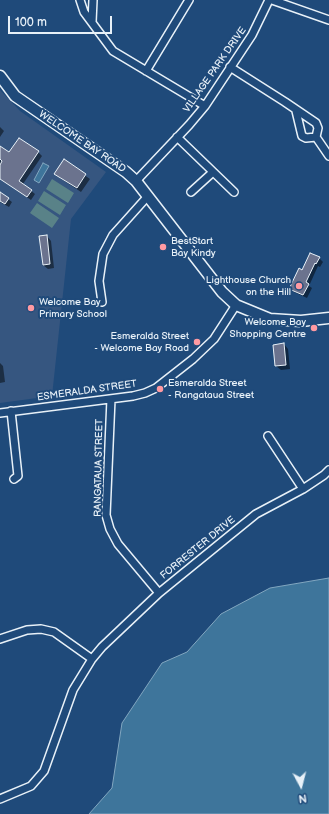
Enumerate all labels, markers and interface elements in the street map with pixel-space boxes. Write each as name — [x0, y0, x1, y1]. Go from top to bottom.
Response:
scale bar — [10, 8, 114, 34]
text: 100 m — [15, 15, 47, 30]
street label: VILLAGE PARK DRIVE — [181, 25, 249, 115]
street label: WELCOME BAY ROAD — [36, 108, 128, 176]
place label: BestStart Bay Kindy — [171, 235, 215, 258]
marker: BestStart Bay Kindy — [158, 242, 168, 252]
place label: Lighthouse Church on the Hill — [206, 274, 291, 298]
marker: Lighthouse Church on the Hill — [294, 281, 304, 291]
place label: Welcome Bay Primary School — [39, 296, 107, 320]
marker: Welcome Bay Primary School — [26, 303, 36, 313]
place label: Welcome Bay Shopping Centre — [230, 316, 306, 340]
marker: Welcome Bay Shopping Centre — [309, 323, 319, 333]
place label: Esmeralda Street - Welcome Bay Road — [94, 330, 189, 354]
marker: Esmeralda Street - Welcome Bay Road — [192, 337, 202, 347]
place label: Esmeralda Street - Rangataua Street — [168, 377, 254, 400]
street label: ESMERALDA STREET — [36, 378, 138, 404]
marker: Esmeralda Street - Rangataua Street — [155, 384, 165, 394]
street label: RANGATAUA STREET — [92, 419, 106, 517]
street label: FORRESTER DRIVE — [158, 514, 238, 582]
north arrow — [281, 766, 321, 806]
text: N — [298, 791, 307, 805]

